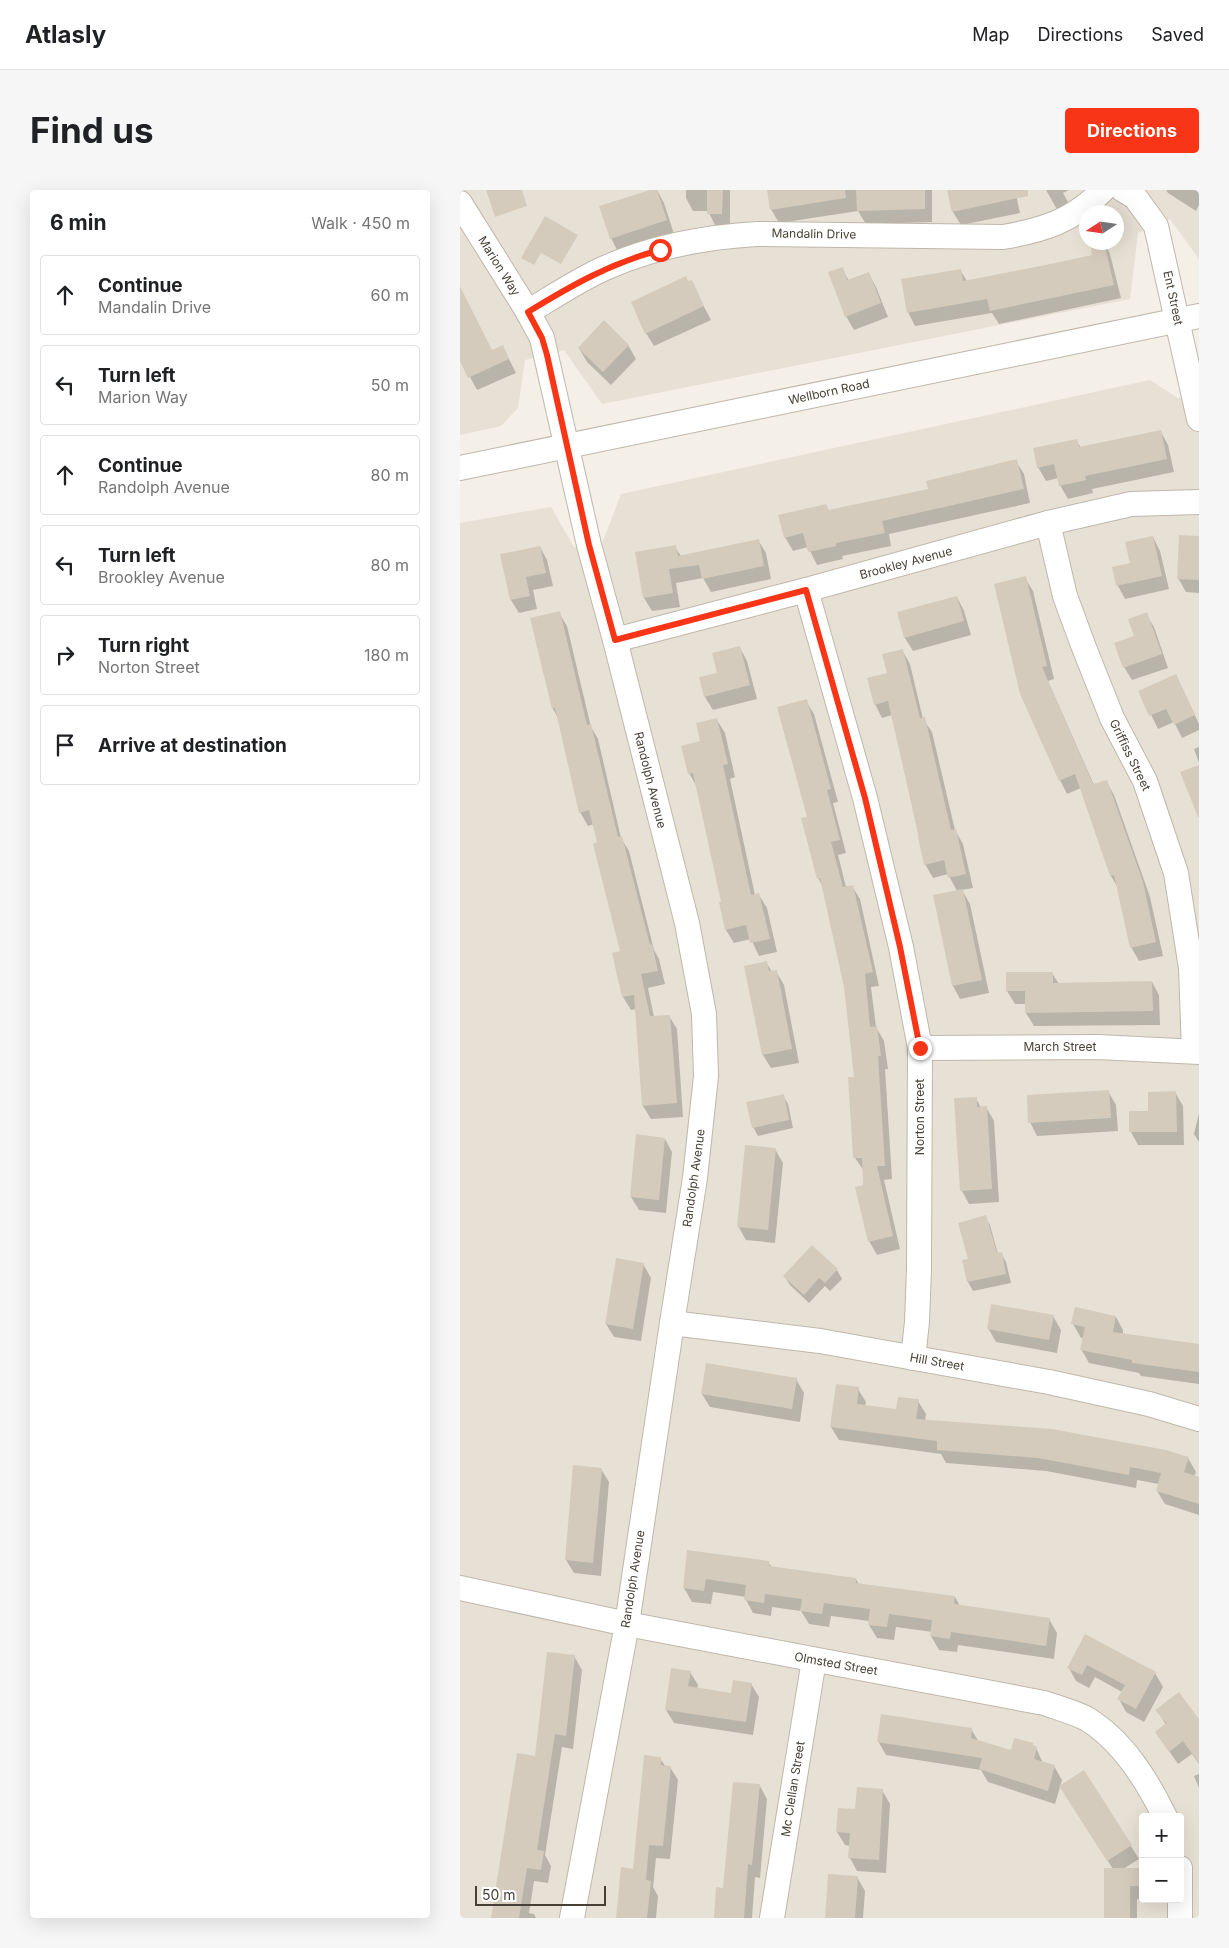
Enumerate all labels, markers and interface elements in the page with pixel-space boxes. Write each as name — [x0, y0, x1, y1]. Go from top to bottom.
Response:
text: Atlasly — [25, 20, 106, 49]
text: Map — [972, 24, 1010, 45]
text: Directions — [1038, 24, 1123, 45]
text: Saved — [1151, 24, 1204, 45]
button: Directions — [1065, 108, 1199, 153]
text: Find us — [30, 109, 154, 151]
north arrow — [1079, 205, 1124, 250]
text: 6 min — [50, 210, 107, 235]
text: Walk · 450 m — [311, 213, 410, 233]
street label: Mandalin Drive — [771, 225, 857, 242]
street label: Marion Way — [475, 233, 524, 298]
route start — [649, 239, 672, 262]
street label: Ent Street — [1160, 269, 1187, 327]
text: Continue — [98, 274, 183, 297]
icon: ahead — [51, 281, 79, 309]
text: 60 m — [370, 285, 409, 305]
text: Mandalin Drive — [98, 297, 211, 317]
text: Turn left — [98, 364, 176, 387]
icon: left — [51, 371, 79, 399]
text: 50 m — [371, 375, 409, 395]
street label: Wellborn Road — [787, 376, 871, 407]
text: Marion Way — [98, 387, 188, 407]
text: Continue — [98, 454, 183, 477]
icon: ahead — [51, 461, 79, 489]
text: 80 m — [370, 465, 409, 485]
text: Randolph Avenue — [98, 477, 230, 497]
street label: Brookley Avenue — [858, 543, 954, 582]
text: Turn left — [98, 544, 176, 567]
icon: left — [51, 551, 79, 579]
text: 80 m — [370, 555, 409, 575]
text: Brookley Avenue — [98, 567, 225, 587]
text: Turn right — [98, 634, 189, 657]
icon: right — [51, 641, 79, 669]
text: 180 m — [364, 645, 409, 665]
text: Norton Street — [98, 657, 200, 677]
street label: Griffiss Street — [1107, 717, 1154, 793]
street label: Randolph Avenue — [631, 730, 670, 830]
icon: arrive — [51, 731, 79, 759]
text: Arrive at destination — [98, 734, 287, 757]
route end — [909, 1037, 932, 1060]
street label: March Street — [1023, 1039, 1097, 1054]
street label: Norton Street — [912, 1079, 927, 1155]
street label: Randolph Avenue — [679, 1128, 708, 1228]
street label: Hill Street — [909, 1349, 965, 1374]
street label: Randolph Avenue — [617, 1529, 648, 1629]
street label: Olmsted Street — [793, 1649, 879, 1678]
street label: Mc Clellan Street — [778, 1740, 807, 1838]
map controls — [1139, 1813, 1184, 1903]
button: + — [1139, 1813, 1184, 1858]
button: − — [1139, 1858, 1184, 1903]
scale bar — [475, 1883, 606, 1906]
text: 50 m — [482, 1886, 516, 1903]

